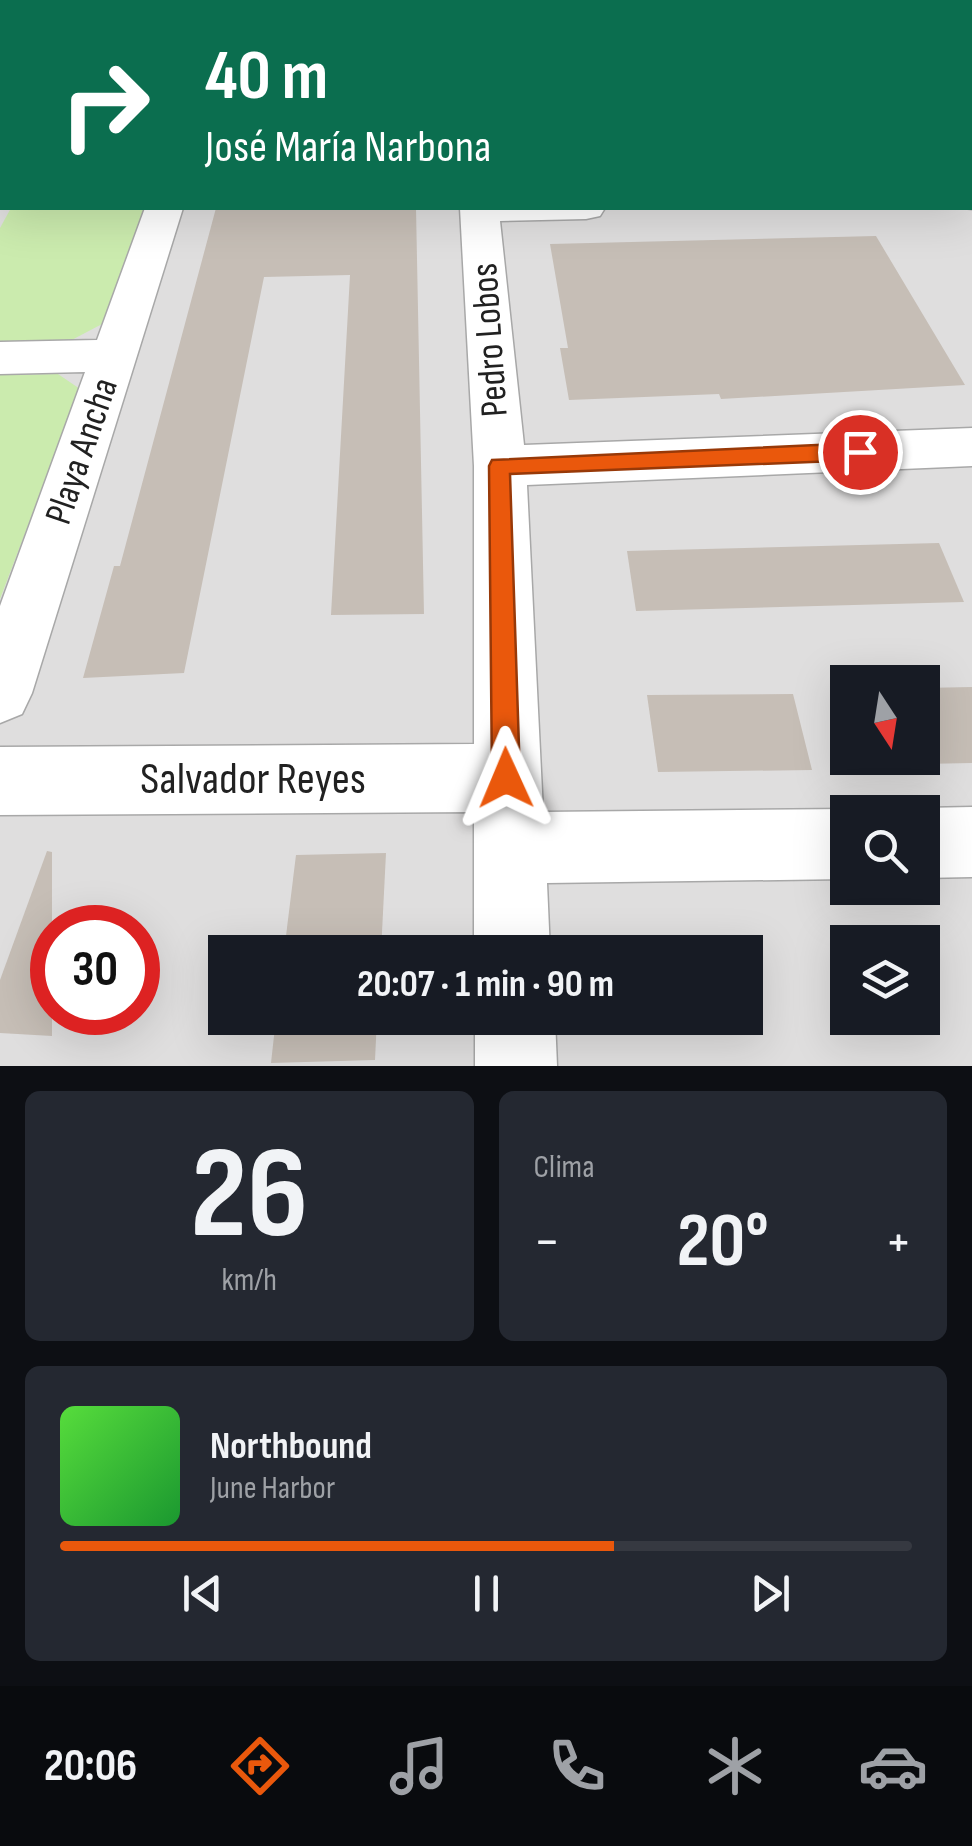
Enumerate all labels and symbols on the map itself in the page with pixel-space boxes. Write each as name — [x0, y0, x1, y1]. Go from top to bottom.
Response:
street label: Pedro Lobos — [462, 262, 518, 418]
street label: Playa Ancha — [36, 372, 128, 530]
pin — [818, 410, 903, 495]
north arrow — [830, 665, 940, 775]
position arrow — [454, 726, 558, 830]
street label: Salvador Reyes — [140, 752, 366, 807]
speed limit sign: 30 — [30, 905, 160, 1035]

